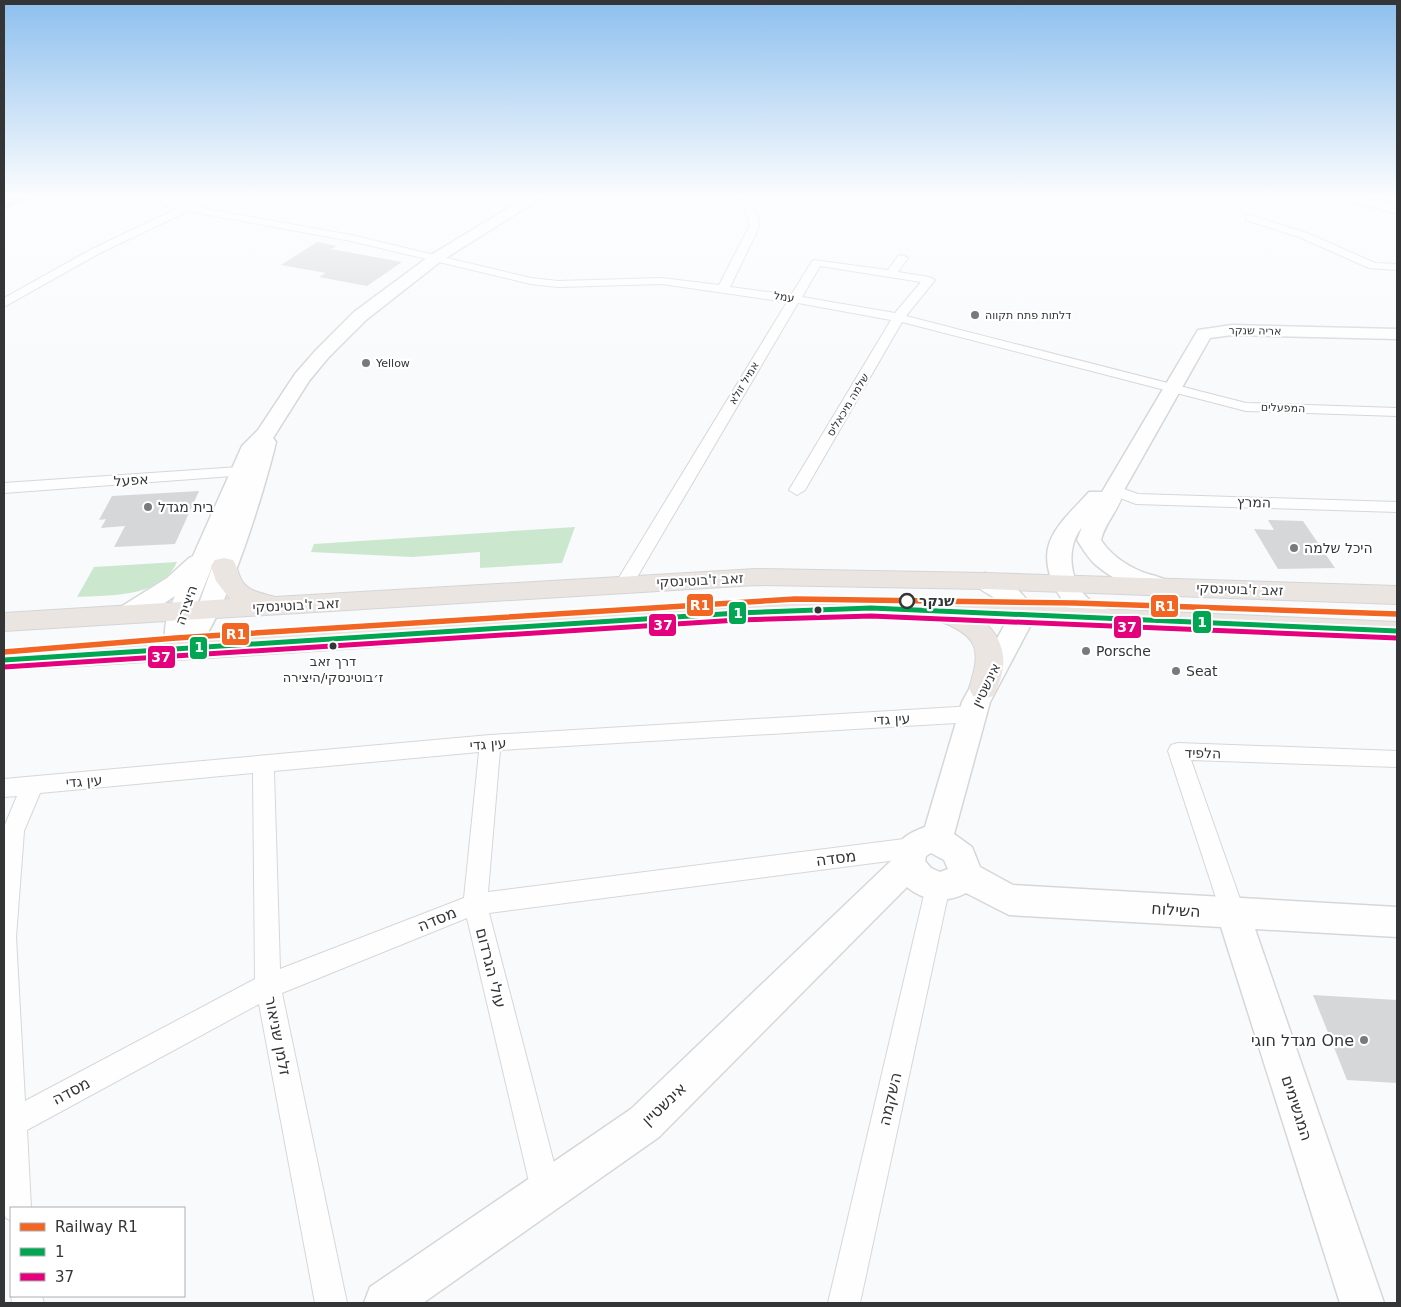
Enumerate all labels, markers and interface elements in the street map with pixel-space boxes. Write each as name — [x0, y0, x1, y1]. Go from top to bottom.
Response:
street label: עמל — [773, 289, 795, 305]
marker: דלתות פתח תקווה — [969, 309, 981, 321]
place label: דלתות פתח תקווה — [985, 309, 1071, 322]
street label: אריה שנקר — [1228, 324, 1282, 338]
marker: Yellow — [360, 357, 372, 369]
place label: Yellow — [375, 357, 410, 370]
street label: אמיל זולא — [726, 359, 762, 407]
street label: שלמה מיכאליס — [824, 371, 872, 439]
street label: המפעלים — [1261, 401, 1305, 415]
street label: אפעל — [113, 471, 149, 489]
street label: המרץ — [1237, 493, 1271, 511]
place label: בית מגדל — [158, 499, 214, 515]
marker: בית מגדל — [142, 501, 154, 513]
place label: היכל שלמה — [1304, 540, 1373, 556]
marker: היכל שלמה — [1288, 542, 1300, 554]
street label: זאב ז'בוטינסקי — [656, 570, 744, 590]
street label: זאב ז'בוטינסקי — [1196, 579, 1284, 599]
street label: היצירה — [172, 583, 200, 627]
line badge: R1 — [686, 593, 714, 617]
marker: שנקר — [899, 593, 915, 609]
place label: שנקר — [919, 593, 955, 609]
line badge: R1 — [1150, 594, 1179, 618]
street label: זאב ז'בוטינסקי — [252, 595, 340, 615]
text: R1 — [690, 597, 710, 613]
text: R1 — [1155, 598, 1175, 614]
line badge: 1 — [728, 601, 747, 625]
text: 1 — [733, 605, 743, 621]
unlabelled marker — [813, 605, 823, 615]
line badge: 1 — [1192, 610, 1212, 634]
line badge: 37 — [648, 613, 677, 637]
text: 1 — [1197, 614, 1207, 630]
line badge: 37 — [1113, 615, 1142, 639]
text: 37 — [653, 617, 673, 633]
text: 37 — [1117, 619, 1137, 635]
line badge: R1 — [221, 622, 250, 646]
text: R1 — [226, 626, 246, 642]
line badge: 1 — [189, 636, 208, 660]
text: 1 — [194, 639, 204, 655]
marker: דרך זאב ז׳בוטינסקי/היצירה — [328, 641, 338, 651]
place label: Porsche — [1096, 643, 1151, 659]
line badge: 37 — [147, 645, 176, 669]
marker: Porsche — [1080, 645, 1092, 657]
text: 37 — [151, 649, 171, 665]
place label: דרך זאב ז׳בוטינסקי/היצירה — [283, 654, 383, 685]
street label: אינשטיין — [968, 660, 1004, 710]
place label: Seat — [1186, 663, 1218, 679]
marker: Seat — [1170, 665, 1182, 677]
street label: עין גדי — [873, 710, 911, 728]
street label: עין גדי — [469, 735, 507, 753]
street label: הלפיד — [1185, 745, 1221, 761]
street label: עין גדי — [65, 771, 103, 791]
street label: מסדה — [815, 846, 857, 870]
street label: השילוח — [1151, 899, 1201, 921]
street label: מסדה — [415, 903, 459, 935]
street label: עולי הגרדום — [472, 926, 510, 1010]
street label: זלמן שניאור — [261, 995, 295, 1077]
place label: מגדל חוגי One — [1251, 1031, 1354, 1050]
marker: מגדל חוגי One — [1358, 1034, 1370, 1046]
street label: השקמה — [875, 1070, 905, 1128]
street label: מסדה — [49, 1073, 93, 1109]
street label: המגשימים — [1277, 1073, 1317, 1143]
street label: אינשטיין — [638, 1079, 690, 1129]
legend — [10, 1207, 185, 1297]
text: Railway R1 — [55, 1218, 138, 1236]
text: 1 — [55, 1243, 65, 1261]
text: 37 — [55, 1268, 74, 1286]

